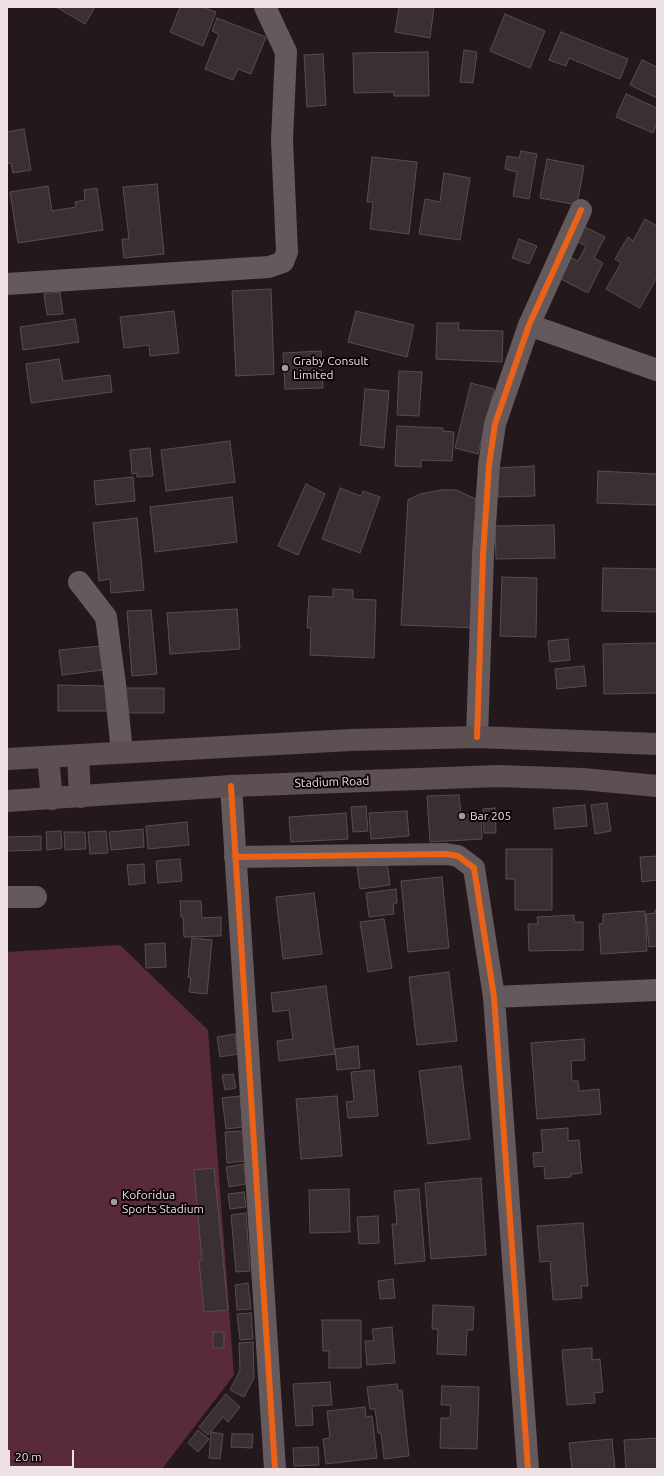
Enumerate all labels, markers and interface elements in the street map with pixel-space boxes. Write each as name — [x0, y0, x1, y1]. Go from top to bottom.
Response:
place label: Graby Consult Limited — [293, 354, 368, 382]
marker: Graby Consult Limited — [280, 363, 290, 373]
street label: Stadium Road — [294, 774, 370, 790]
place label: Bar 205 — [470, 809, 511, 823]
marker: Bar 205 — [457, 811, 467, 821]
place label: Koforidua Sports Stadium — [122, 1188, 204, 1216]
marker: Koforidua Sports Stadium — [109, 1197, 119, 1207]
scale bar — [10, 1442, 76, 1468]
text: 20 m — [15, 1450, 42, 1463]

